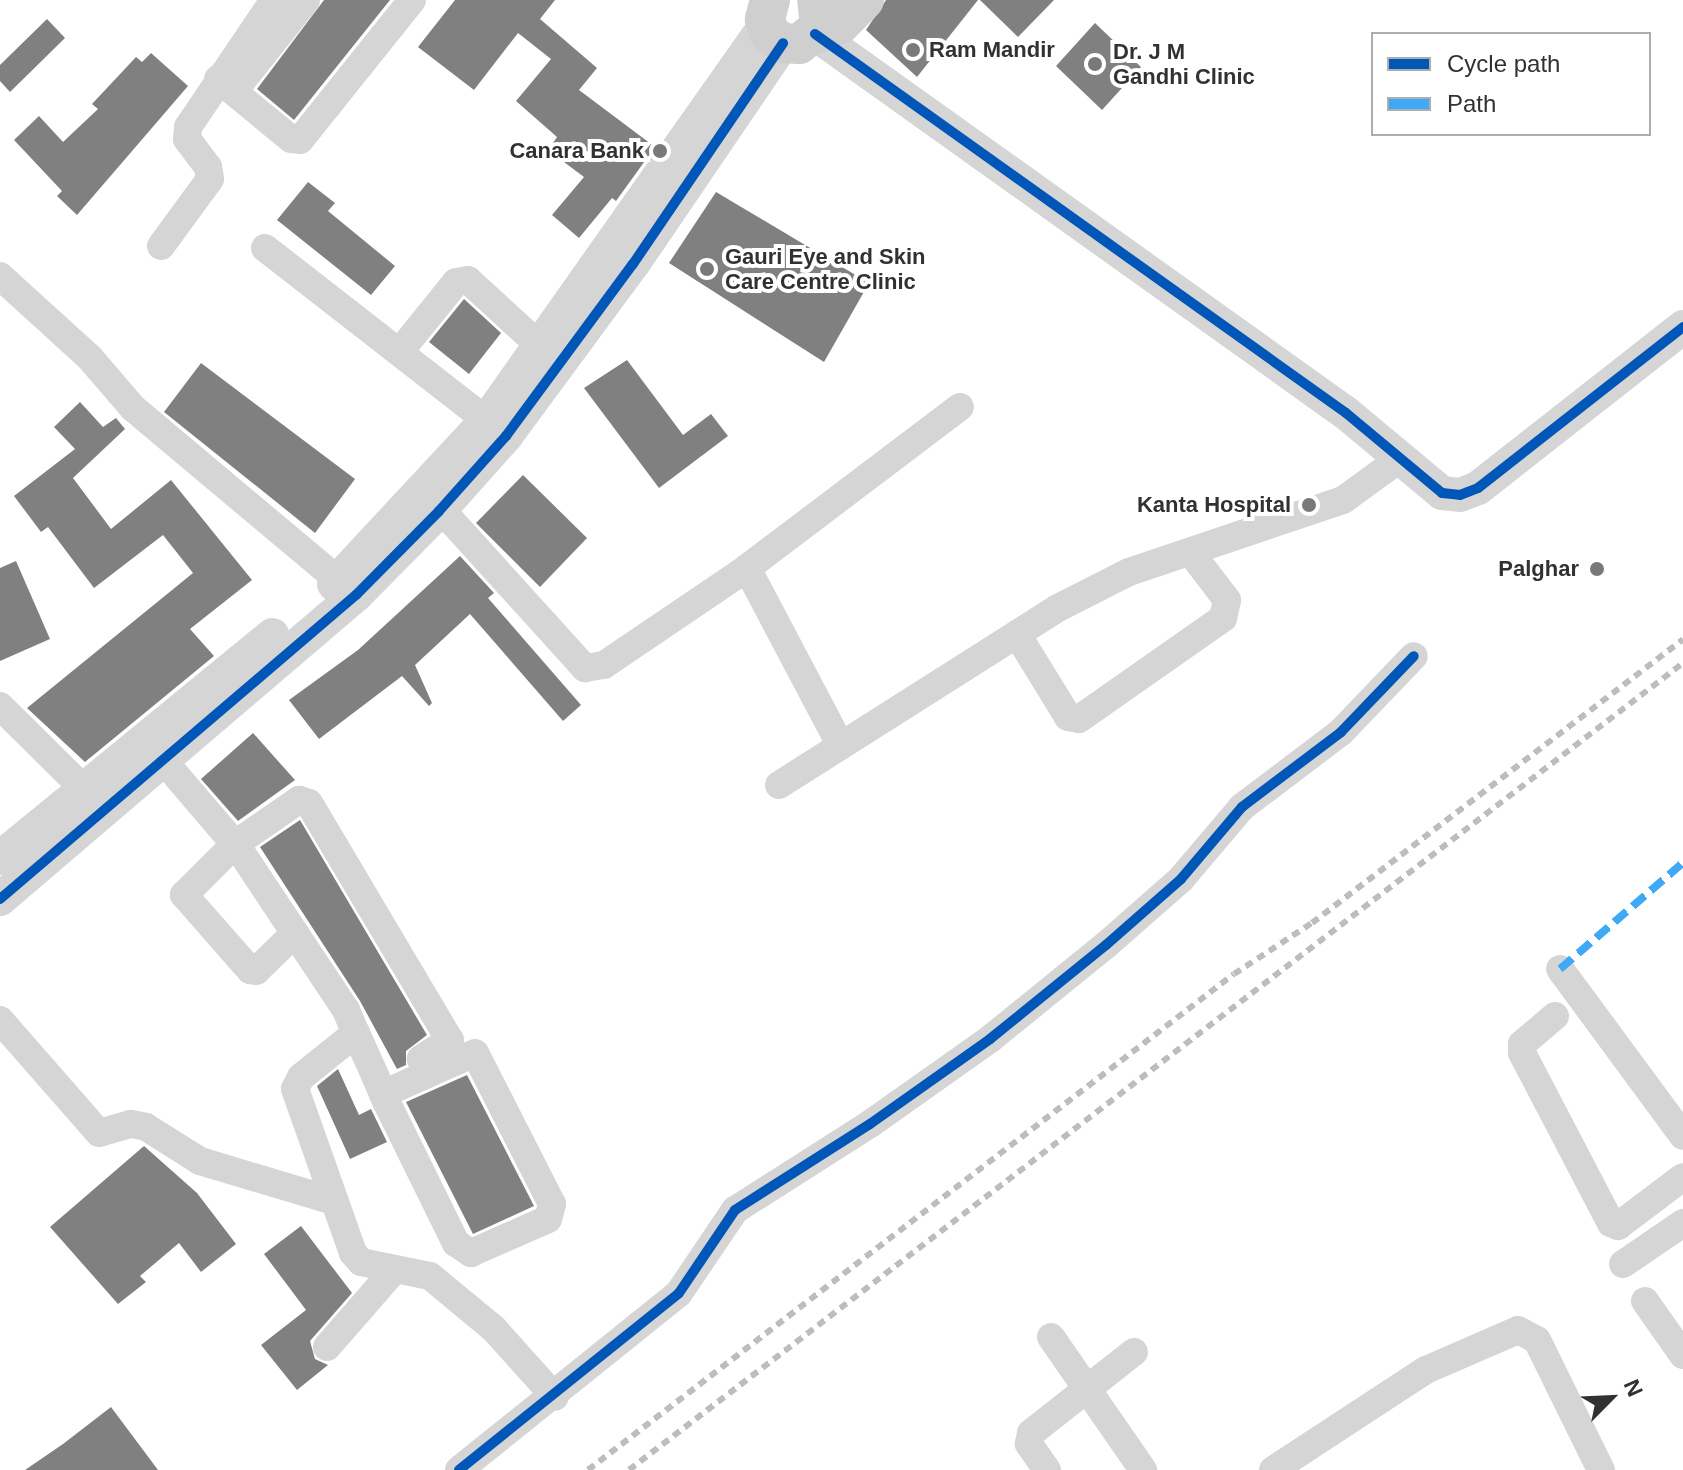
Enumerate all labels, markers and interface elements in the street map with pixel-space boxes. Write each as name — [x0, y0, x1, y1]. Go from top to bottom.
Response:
legend — [1371, 32, 1651, 136]
place label: Ram Mandir — [929, 37, 1055, 63]
place label: Dr. J M Gandhi Clinic — [1113, 38, 1255, 90]
marker: Ram Mandir — [904, 41, 922, 59]
text: Cycle path — [1447, 50, 1560, 77]
marker: Dr. J M Gandhi Clinic — [1084, 53, 1106, 75]
text: Path — [1447, 90, 1496, 117]
place label: Canara Bank — [509, 138, 644, 164]
marker: Canara Bank — [651, 142, 669, 160]
place label: Gauri Eye and Skin Care Centre Clinic — [725, 243, 926, 294]
marker: Gauri Eye and Skin Care Centre Clinic — [696, 258, 718, 280]
place label: Kanta Hospital — [1137, 492, 1291, 518]
marker: Kanta Hospital — [1298, 494, 1320, 516]
place label: Palghar — [1498, 556, 1579, 582]
marker: Palghar — [1586, 558, 1608, 580]
north arrow — [1571, 1358, 1651, 1438]
text: N — [1619, 1376, 1648, 1400]

